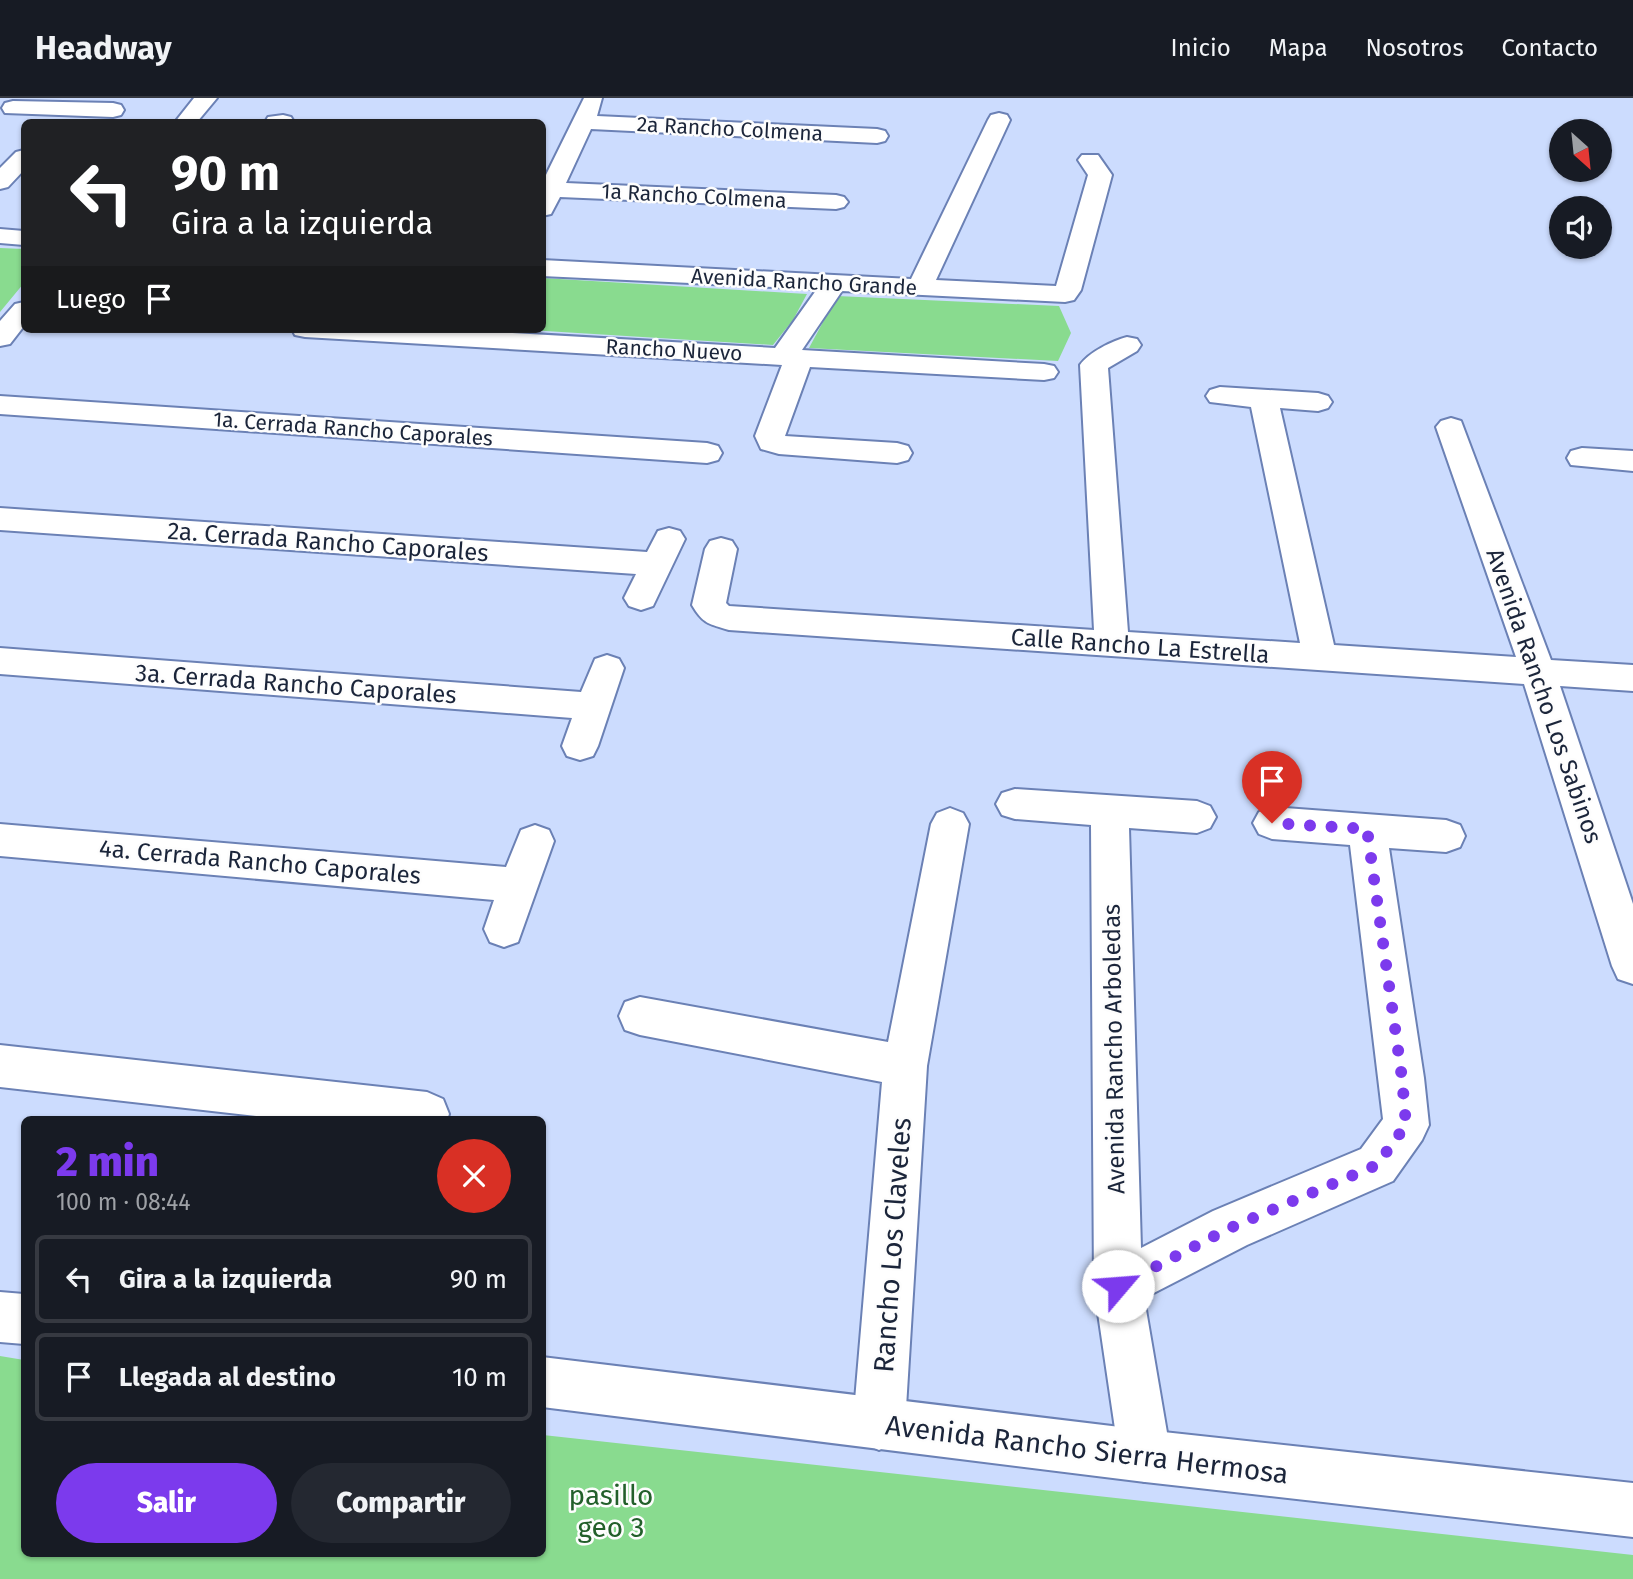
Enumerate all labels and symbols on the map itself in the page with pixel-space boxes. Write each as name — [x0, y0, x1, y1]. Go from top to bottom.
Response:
street label: 2a Rancho Colmena — [636, 111, 824, 147]
north arrow — [1549, 119, 1612, 182]
street label: 1a Rancho Colmena — [601, 178, 787, 214]
street label: Avenida Rancho Grande — [690, 263, 918, 301]
street label: Rancho Nuevo — [605, 333, 743, 367]
street label: 1a. Cerrada Rancho Caporales — [212, 406, 494, 452]
street label: 2a. Cerrada Rancho Caporales — [167, 517, 489, 567]
street label: Avenida Rancho Los Sabinos — [1480, 545, 1608, 847]
street label: Calle Rancho La Estrella — [1010, 623, 1270, 669]
street label: 3a. Cerrada Rancho Caporales — [134, 659, 458, 709]
pin — [1242, 751, 1302, 823]
street label: 4a. Cerrada Rancho Caporales — [98, 834, 422, 890]
street label: Avenida Rancho Arboledas — [1097, 904, 1131, 1194]
street label: Rancho Los Claveles — [867, 1116, 918, 1374]
position arrow — [1081, 1249, 1155, 1323]
street label: Avenida Rancho Sierra Hermosa — [884, 1408, 1290, 1491]
park label: pasillo geo 3 — [569, 1479, 653, 1544]

